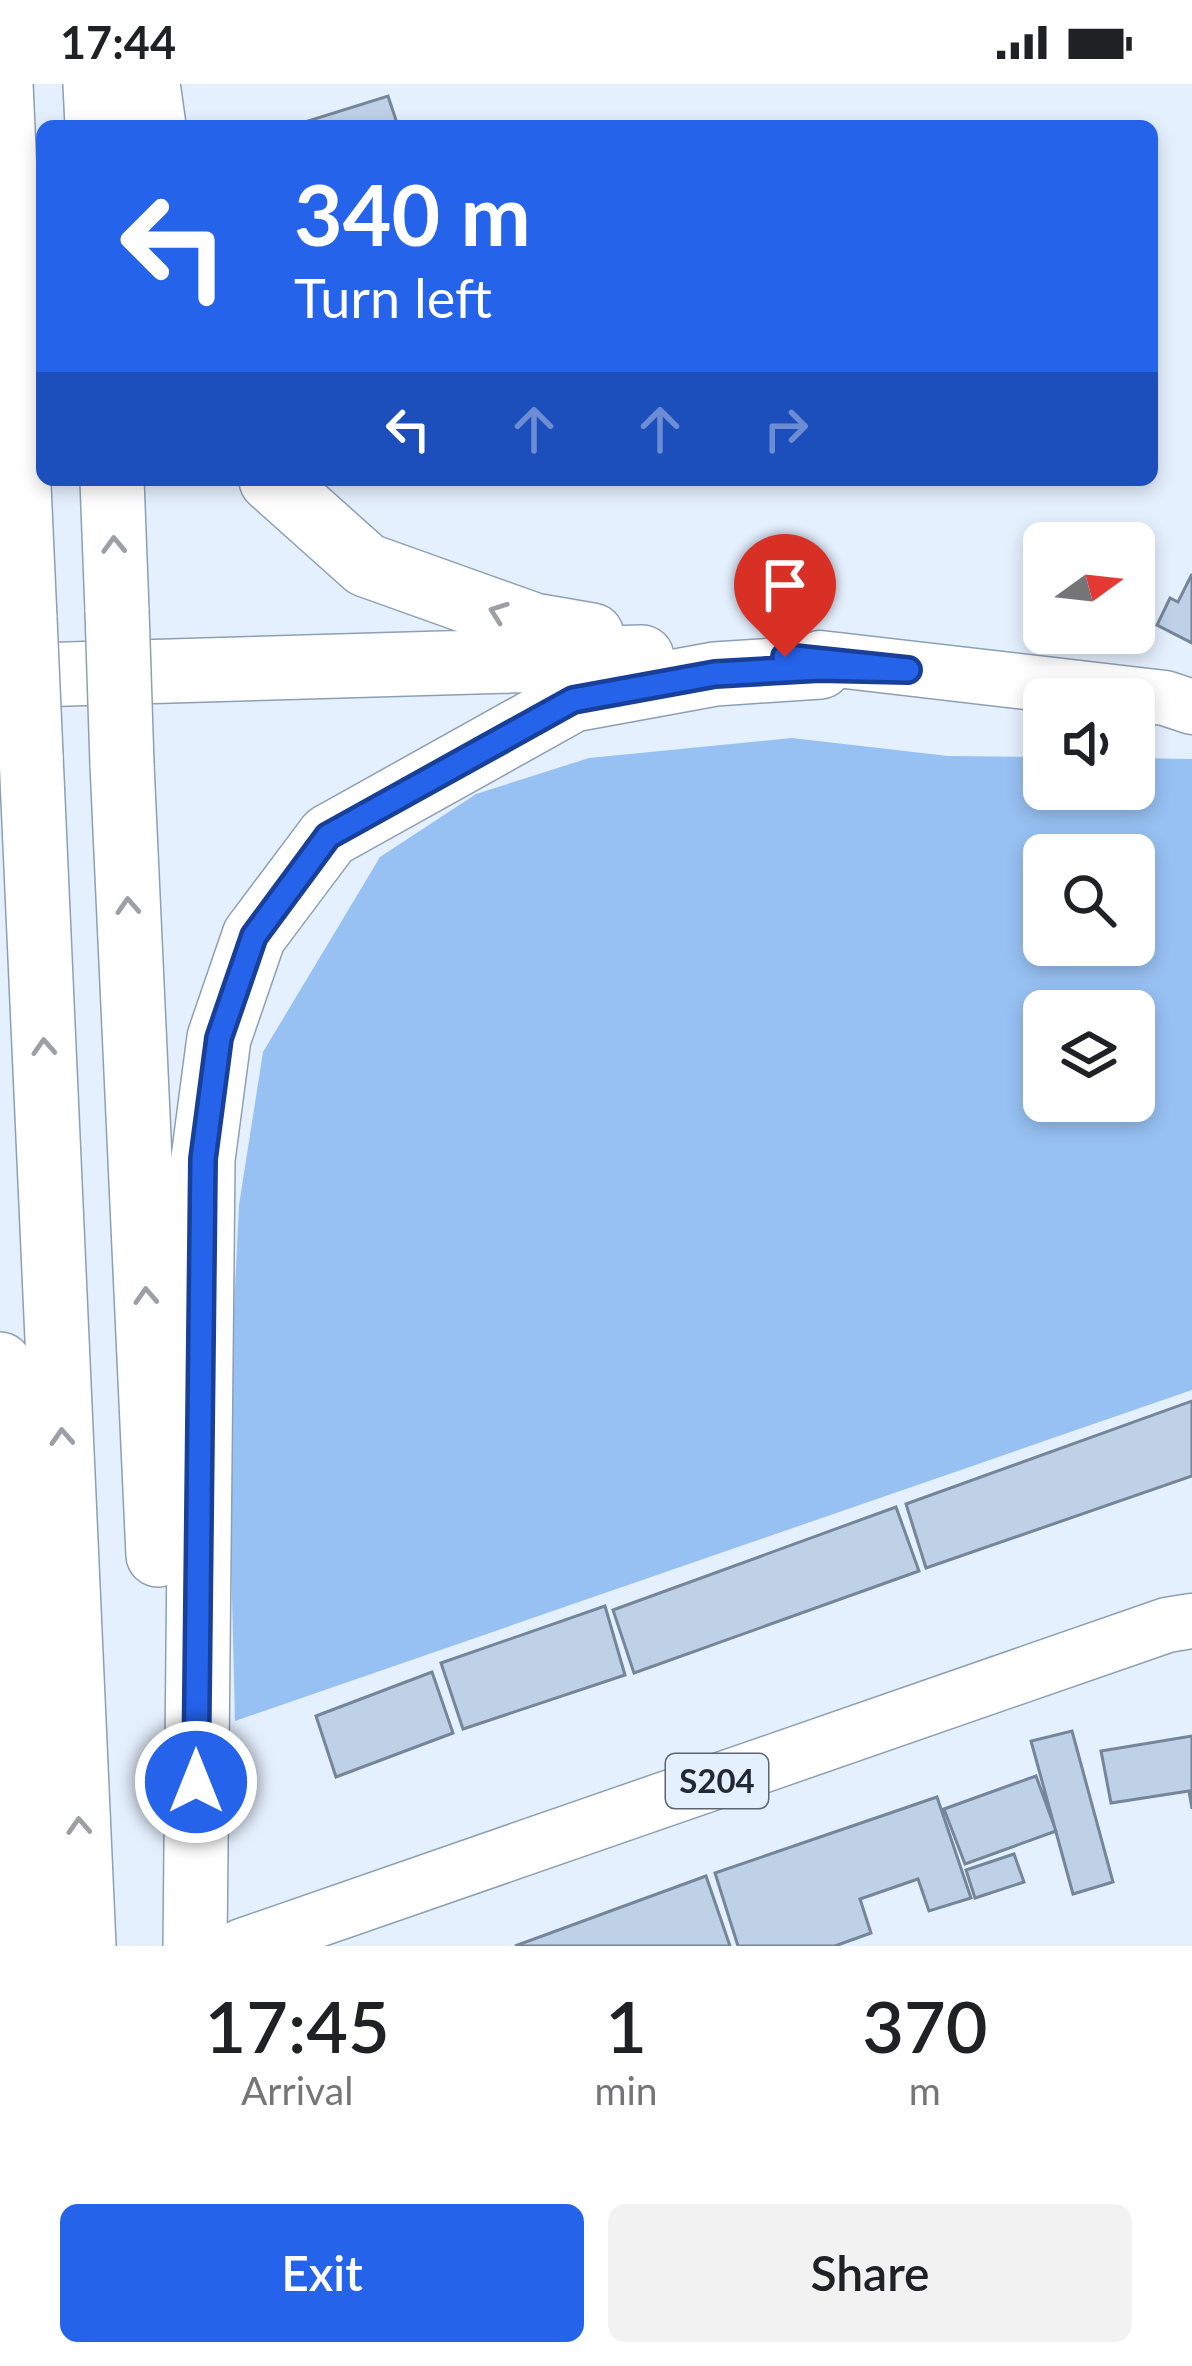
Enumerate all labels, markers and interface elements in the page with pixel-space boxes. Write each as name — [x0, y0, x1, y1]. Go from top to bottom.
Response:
text: 17:44 — [60, 15, 176, 69]
text: 340 m — [294, 163, 531, 264]
icon: left — [96, 168, 252, 324]
text: Turn left — [294, 265, 492, 330]
icon: left — [375, 396, 441, 462]
icon: ahead — [501, 396, 567, 462]
icon: ahead — [627, 396, 693, 462]
icon: right — [753, 396, 819, 462]
north arrow — [1023, 522, 1155, 654]
map controls — [1023, 522, 1155, 1122]
pin — [734, 534, 836, 657]
one-way arrow — [101, 535, 127, 554]
icon: arrive — [752, 552, 818, 618]
one-way arrow — [489, 602, 510, 626]
button: sound — [1023, 678, 1155, 810]
button: search — [1023, 834, 1155, 966]
one-way arrow — [115, 896, 141, 915]
button: layers — [1023, 990, 1155, 1122]
one-way arrow — [31, 1037, 57, 1056]
one-way arrow — [133, 1286, 159, 1305]
one-way arrow — [49, 1427, 75, 1446]
position arrow — [133, 1719, 259, 1845]
road number: S204 — [666, 1754, 768, 1808]
one-way arrow — [66, 1816, 92, 1835]
text: 17:45 — [205, 1982, 390, 2068]
text: 1 — [605, 1982, 647, 2068]
text: 370 — [862, 1982, 987, 2068]
text: Arrival — [241, 2067, 353, 2113]
text: min — [594, 2067, 658, 2113]
text: m — [909, 2067, 941, 2113]
button: Exit — [60, 2204, 584, 2342]
button: Share — [608, 2204, 1132, 2342]

